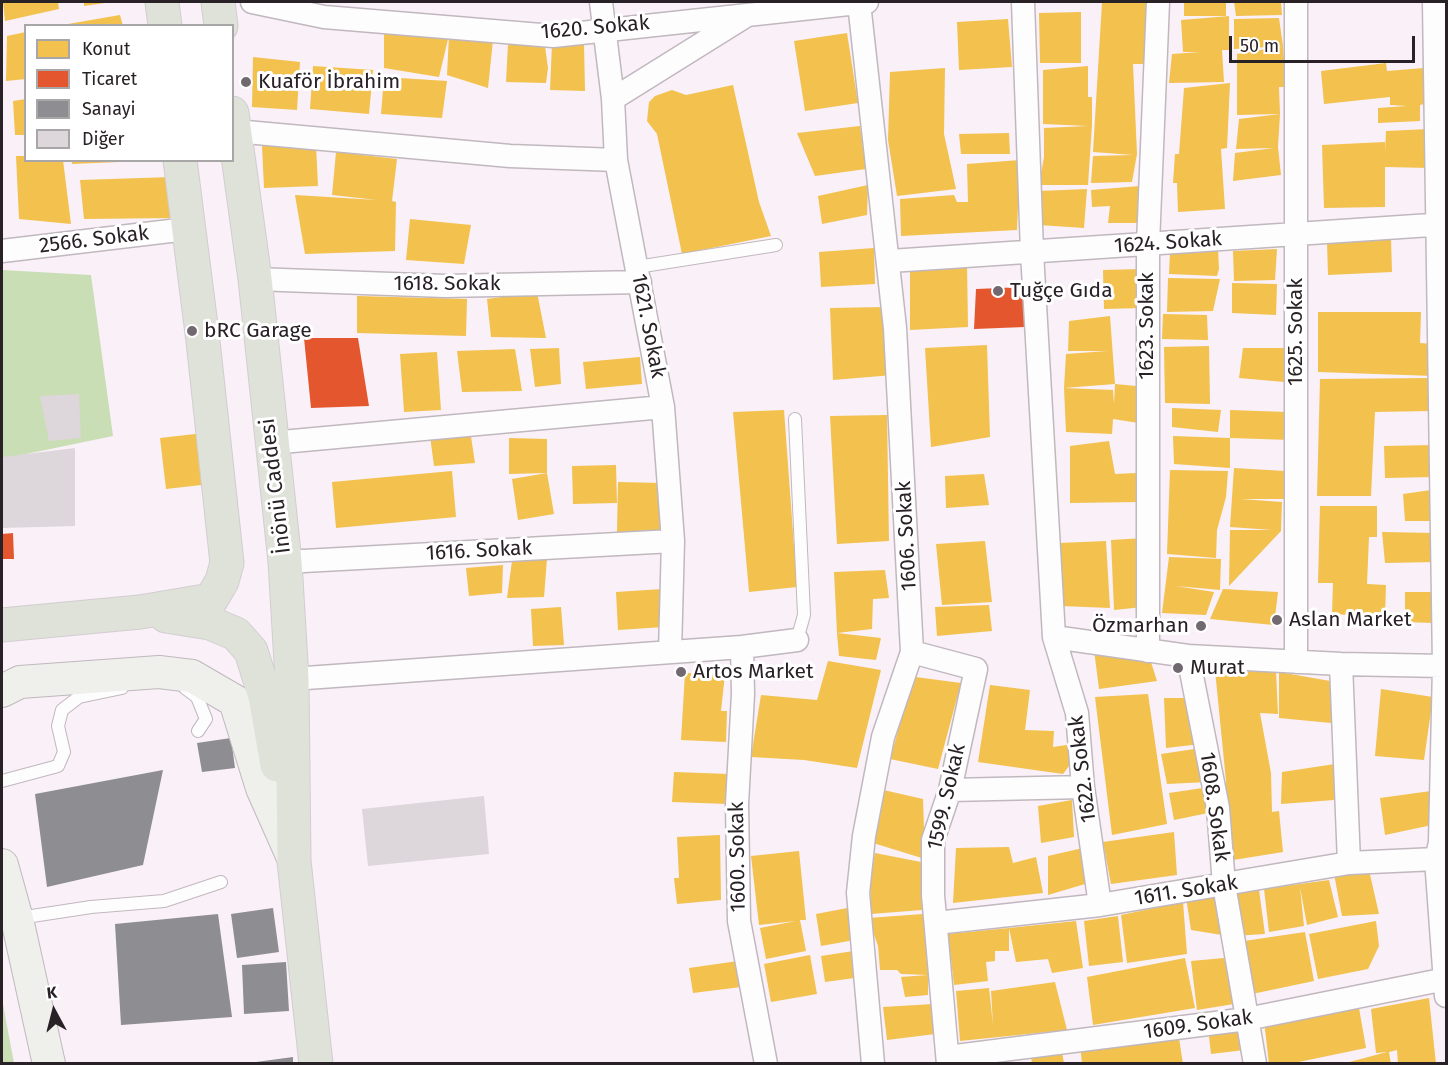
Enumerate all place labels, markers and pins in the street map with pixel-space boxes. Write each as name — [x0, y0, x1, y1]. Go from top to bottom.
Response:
place label: Kuaför İbrahim — [258, 69, 400, 95]
marker: Kuaför İbrahim — [239, 75, 253, 89]
place label: Tuğçe Gıda — [1010, 278, 1113, 304]
marker: Tuğçe Gıda — [991, 284, 1005, 298]
place label: bRC Garage — [204, 318, 312, 344]
marker: bRC Garage — [185, 324, 199, 338]
place label: Aslan Market — [1289, 607, 1412, 633]
place label: Özmarhan — [1092, 613, 1189, 639]
marker: Aslan Market — [1270, 613, 1284, 627]
marker: Özmarhan — [1194, 619, 1208, 633]
place label: Murat — [1190, 655, 1245, 681]
place label: Artos Market — [693, 659, 813, 685]
marker: Murat — [1171, 661, 1185, 675]
marker: Artos Market — [674, 665, 688, 679]

